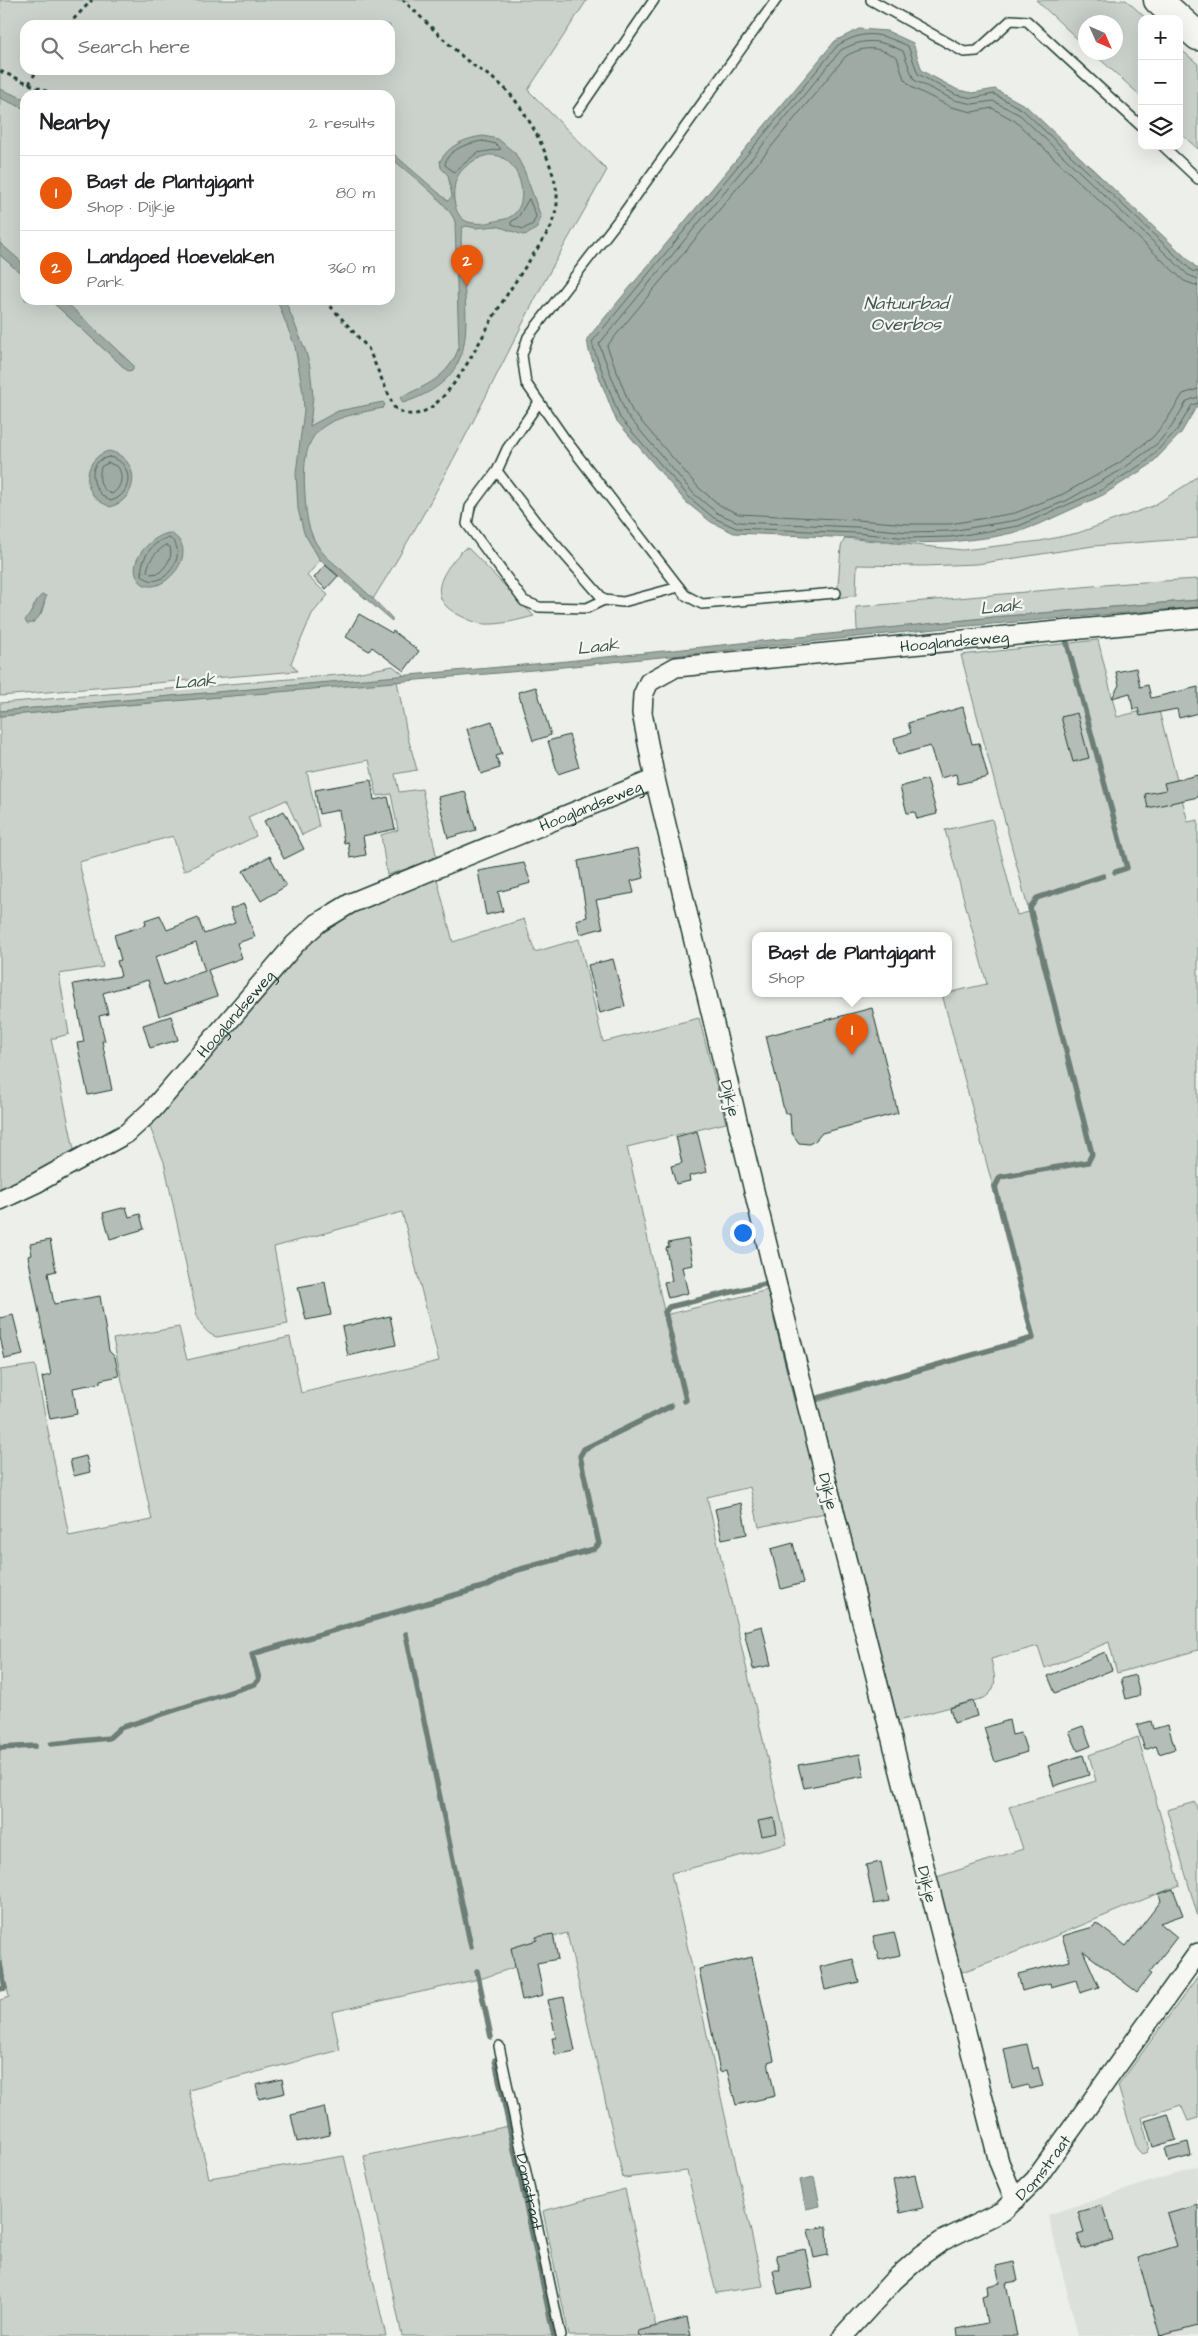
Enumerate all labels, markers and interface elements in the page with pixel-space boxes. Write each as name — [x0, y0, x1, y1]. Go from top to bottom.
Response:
north arrow — [1078, 15, 1123, 60]
map controls — [1138, 15, 1183, 150]
button: + — [1138, 15, 1183, 60]
search box — [20, 20, 395, 75]
icon: search — [38, 34, 66, 62]
text: Search here — [78, 34, 190, 61]
button: − — [1138, 60, 1183, 105]
button: layers — [1138, 105, 1183, 150]
text: Nearby — [40, 108, 110, 137]
text: 2 results — [309, 112, 375, 134]
text: Bast de Plantgigant — [87, 169, 254, 196]
text: 1 — [55, 182, 57, 204]
text: 80 m — [336, 182, 375, 204]
text: Shop · Dijkje — [87, 196, 175, 218]
text: Landgoed Hoevelaken — [87, 244, 274, 271]
pin: 2 — [451, 245, 483, 286]
text: 2 — [51, 257, 61, 279]
text: 360 m — [328, 257, 375, 279]
text: Park — [87, 271, 124, 293]
water label: Natuurbad Overbos — [864, 291, 952, 337]
water label: Laak — [979, 592, 1024, 621]
street label: Hooglandseweg — [899, 626, 1010, 658]
water label: Laak — [576, 632, 621, 661]
water label: Laak — [173, 667, 218, 696]
street label: Hooglandseweg — [536, 775, 646, 837]
popup — [752, 932, 952, 997]
text: Bast de Plantgigant — [769, 940, 935, 967]
street label: Hooglandseweg — [192, 966, 281, 1063]
text: Shop — [769, 967, 805, 989]
pin: 1 — [836, 1014, 868, 1055]
street label: Dijkje — [715, 1078, 745, 1119]
your location — [730, 1220, 756, 1246]
street label: Dijkje — [813, 1471, 843, 1512]
street label: Dijkje — [912, 1864, 942, 1905]
street label: Domstraat — [1011, 2130, 1076, 2205]
street label: Domstraat — [510, 2152, 548, 2233]

